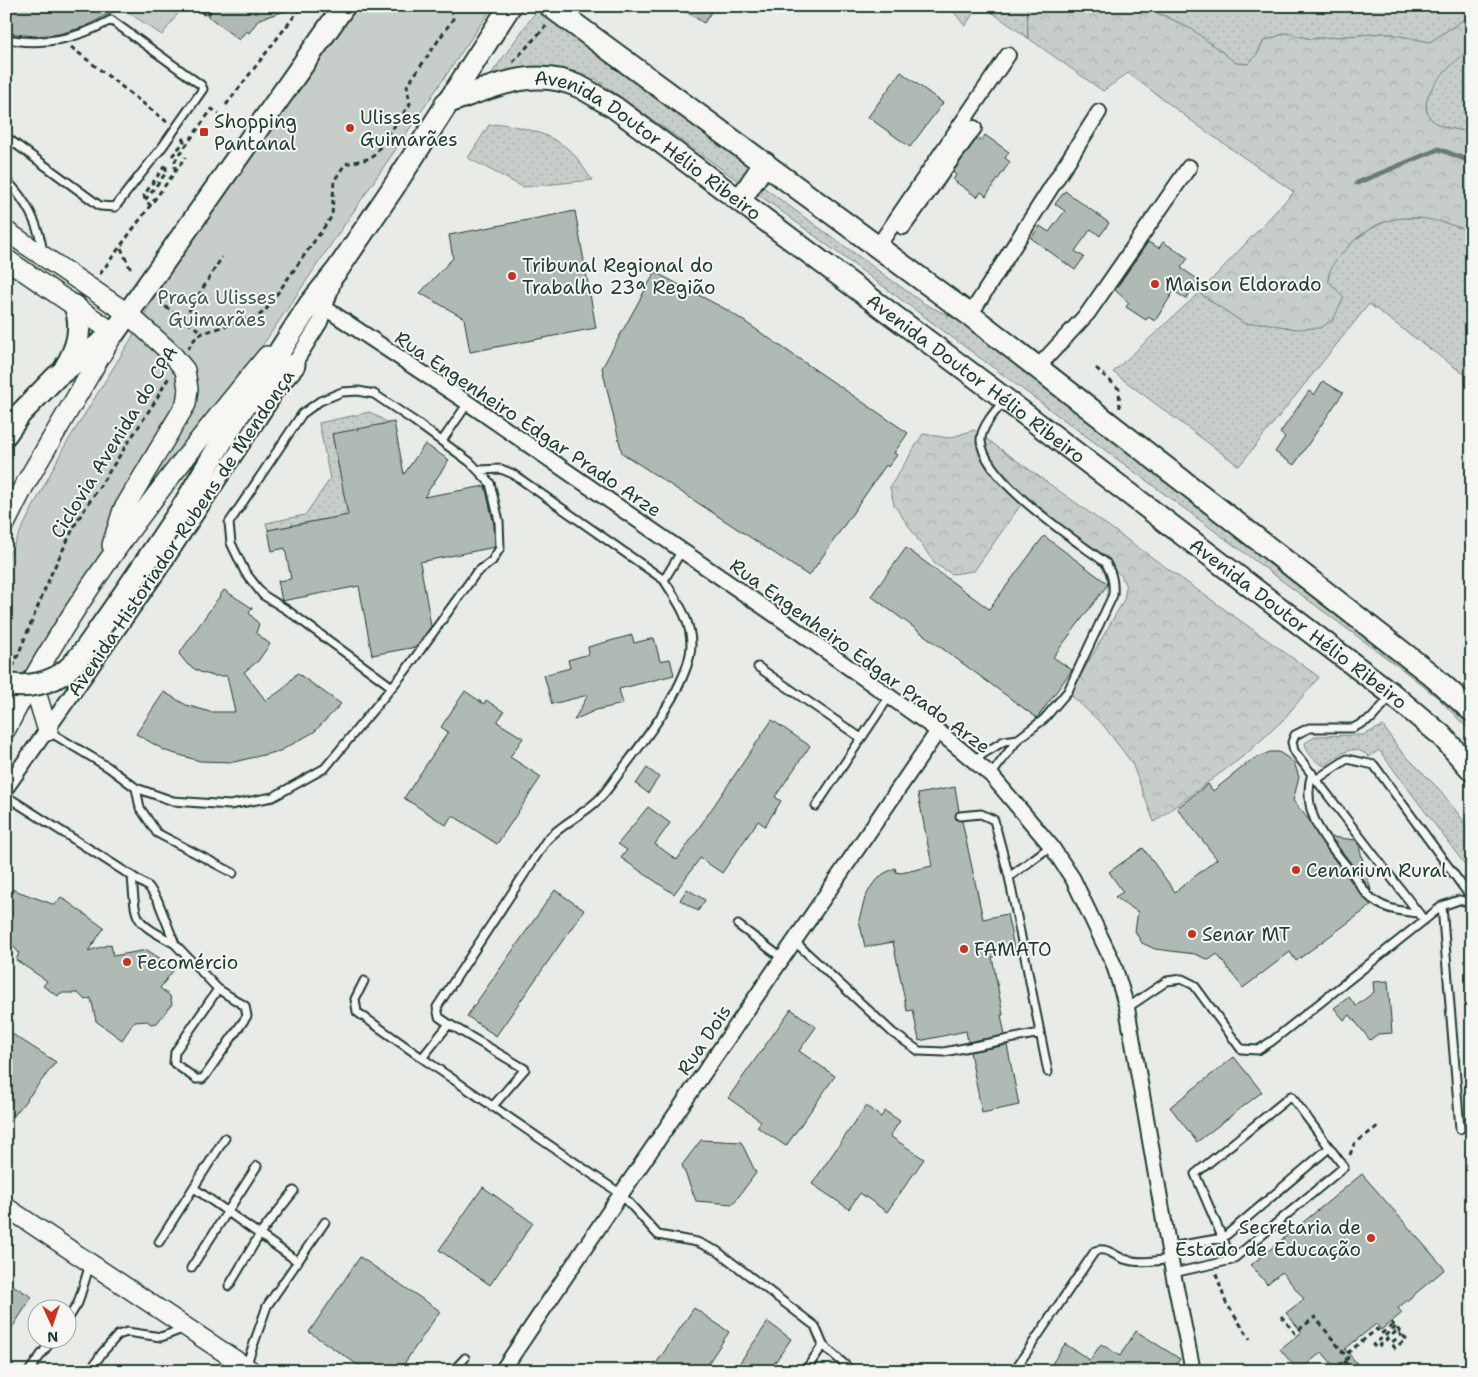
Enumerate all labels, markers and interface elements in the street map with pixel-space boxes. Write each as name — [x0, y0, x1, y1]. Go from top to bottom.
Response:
street label: Avenida Doutor Hélio Ribeiro — [534, 65, 767, 225]
place label: Ulisses Guimarães — [360, 105, 458, 152]
place label: Shopping Pantanal — [214, 109, 297, 156]
marker: Ulisses Guimarães — [344, 122, 356, 134]
marker: Shopping Pantanal — [198, 126, 210, 138]
place label: Tribunal Regional do Trabalho 23ª Região — [522, 253, 715, 300]
marker: Tribunal Regional do Trabalho 23ª Região — [506, 270, 518, 282]
place label: Maison Eldorado — [1165, 272, 1321, 297]
marker: Maison Eldorado — [1149, 278, 1161, 290]
park label: Praça Ulisses Guimarães — [158, 285, 276, 332]
street label: Avenida Doutor Hélio Ribeiro — [862, 288, 1091, 469]
street label: Rua Engenheiro Edgar Prado Arze — [390, 325, 666, 523]
street label: Ciclovia Avenida do CPA — [45, 341, 184, 543]
street label: Avenida Historiador Rubens de Mendonça — [62, 365, 300, 701]
street label: Avenida Doutor Hélio Ribeiro — [1185, 532, 1413, 714]
street label: Rua Engenheiro Edgar Prado Arze — [725, 553, 995, 759]
place label: Cenarium Rural — [1306, 858, 1447, 883]
marker: Cenarium Rural — [1290, 864, 1302, 876]
place label: Senar MT — [1202, 922, 1291, 947]
marker: Senar MT — [1186, 928, 1198, 940]
place label: FAMATO — [974, 937, 1052, 962]
marker: FAMATO — [958, 943, 970, 955]
place label: Fecomércio — [137, 950, 238, 975]
marker: Fecomércio — [121, 956, 133, 968]
street label: Rua Dois — [671, 1000, 737, 1080]
place label: Secretaria de Estado de Educação — [1175, 1215, 1361, 1262]
marker: Secretaria de Estado de Educação — [1365, 1232, 1377, 1244]
north arrow — [28, 1300, 78, 1350]
text: N — [47, 1328, 59, 1346]

